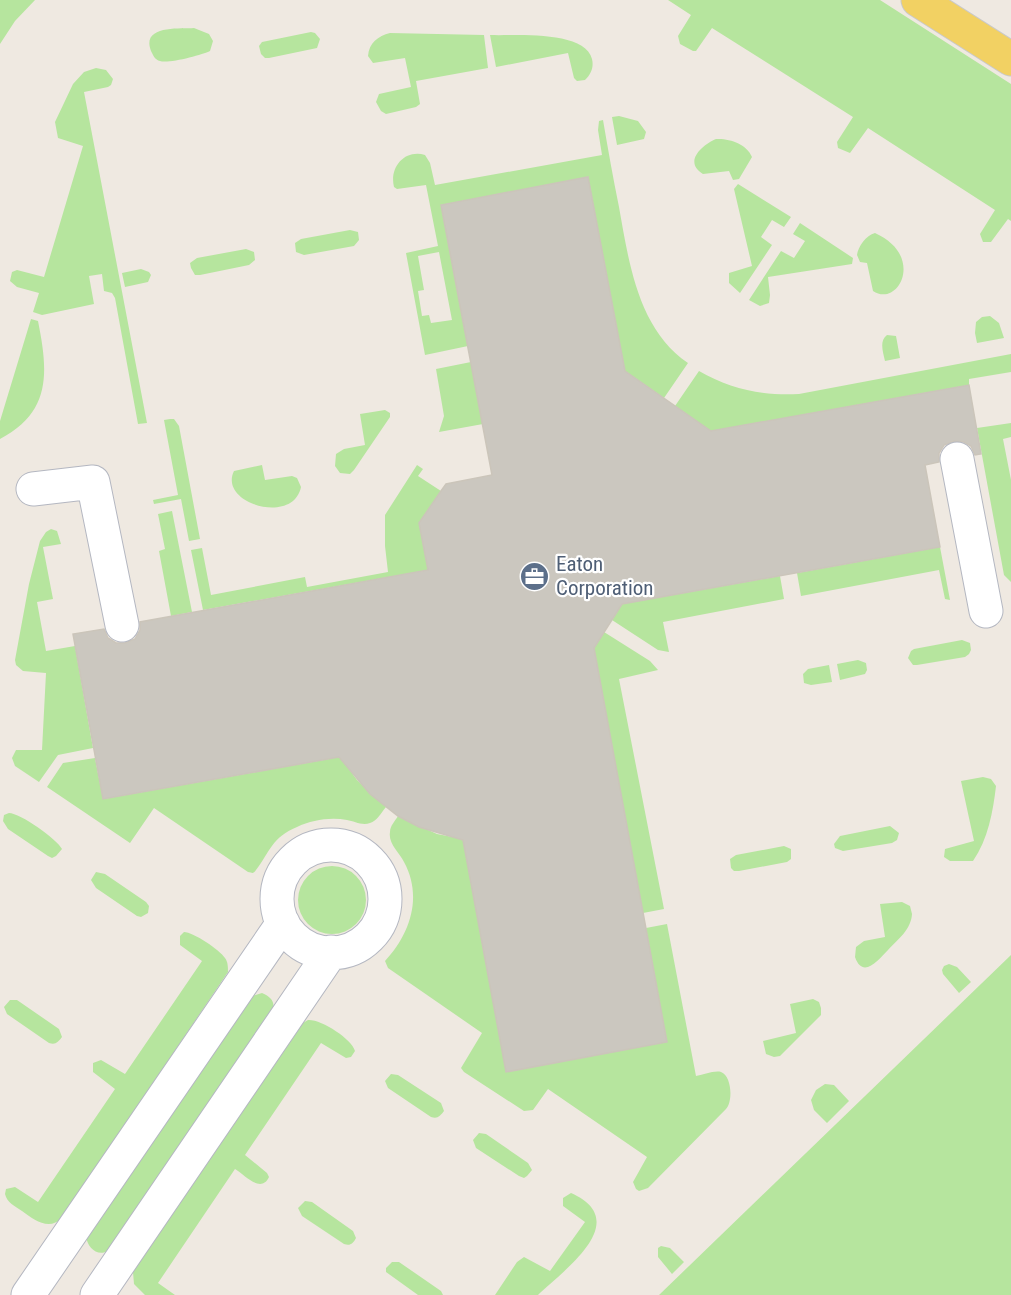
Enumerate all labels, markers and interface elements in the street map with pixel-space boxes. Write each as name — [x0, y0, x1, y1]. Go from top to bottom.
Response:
place label: Eaton Corporation — [556, 552, 654, 600]
office icon: Eaton Corporation — [519, 560, 551, 592]

